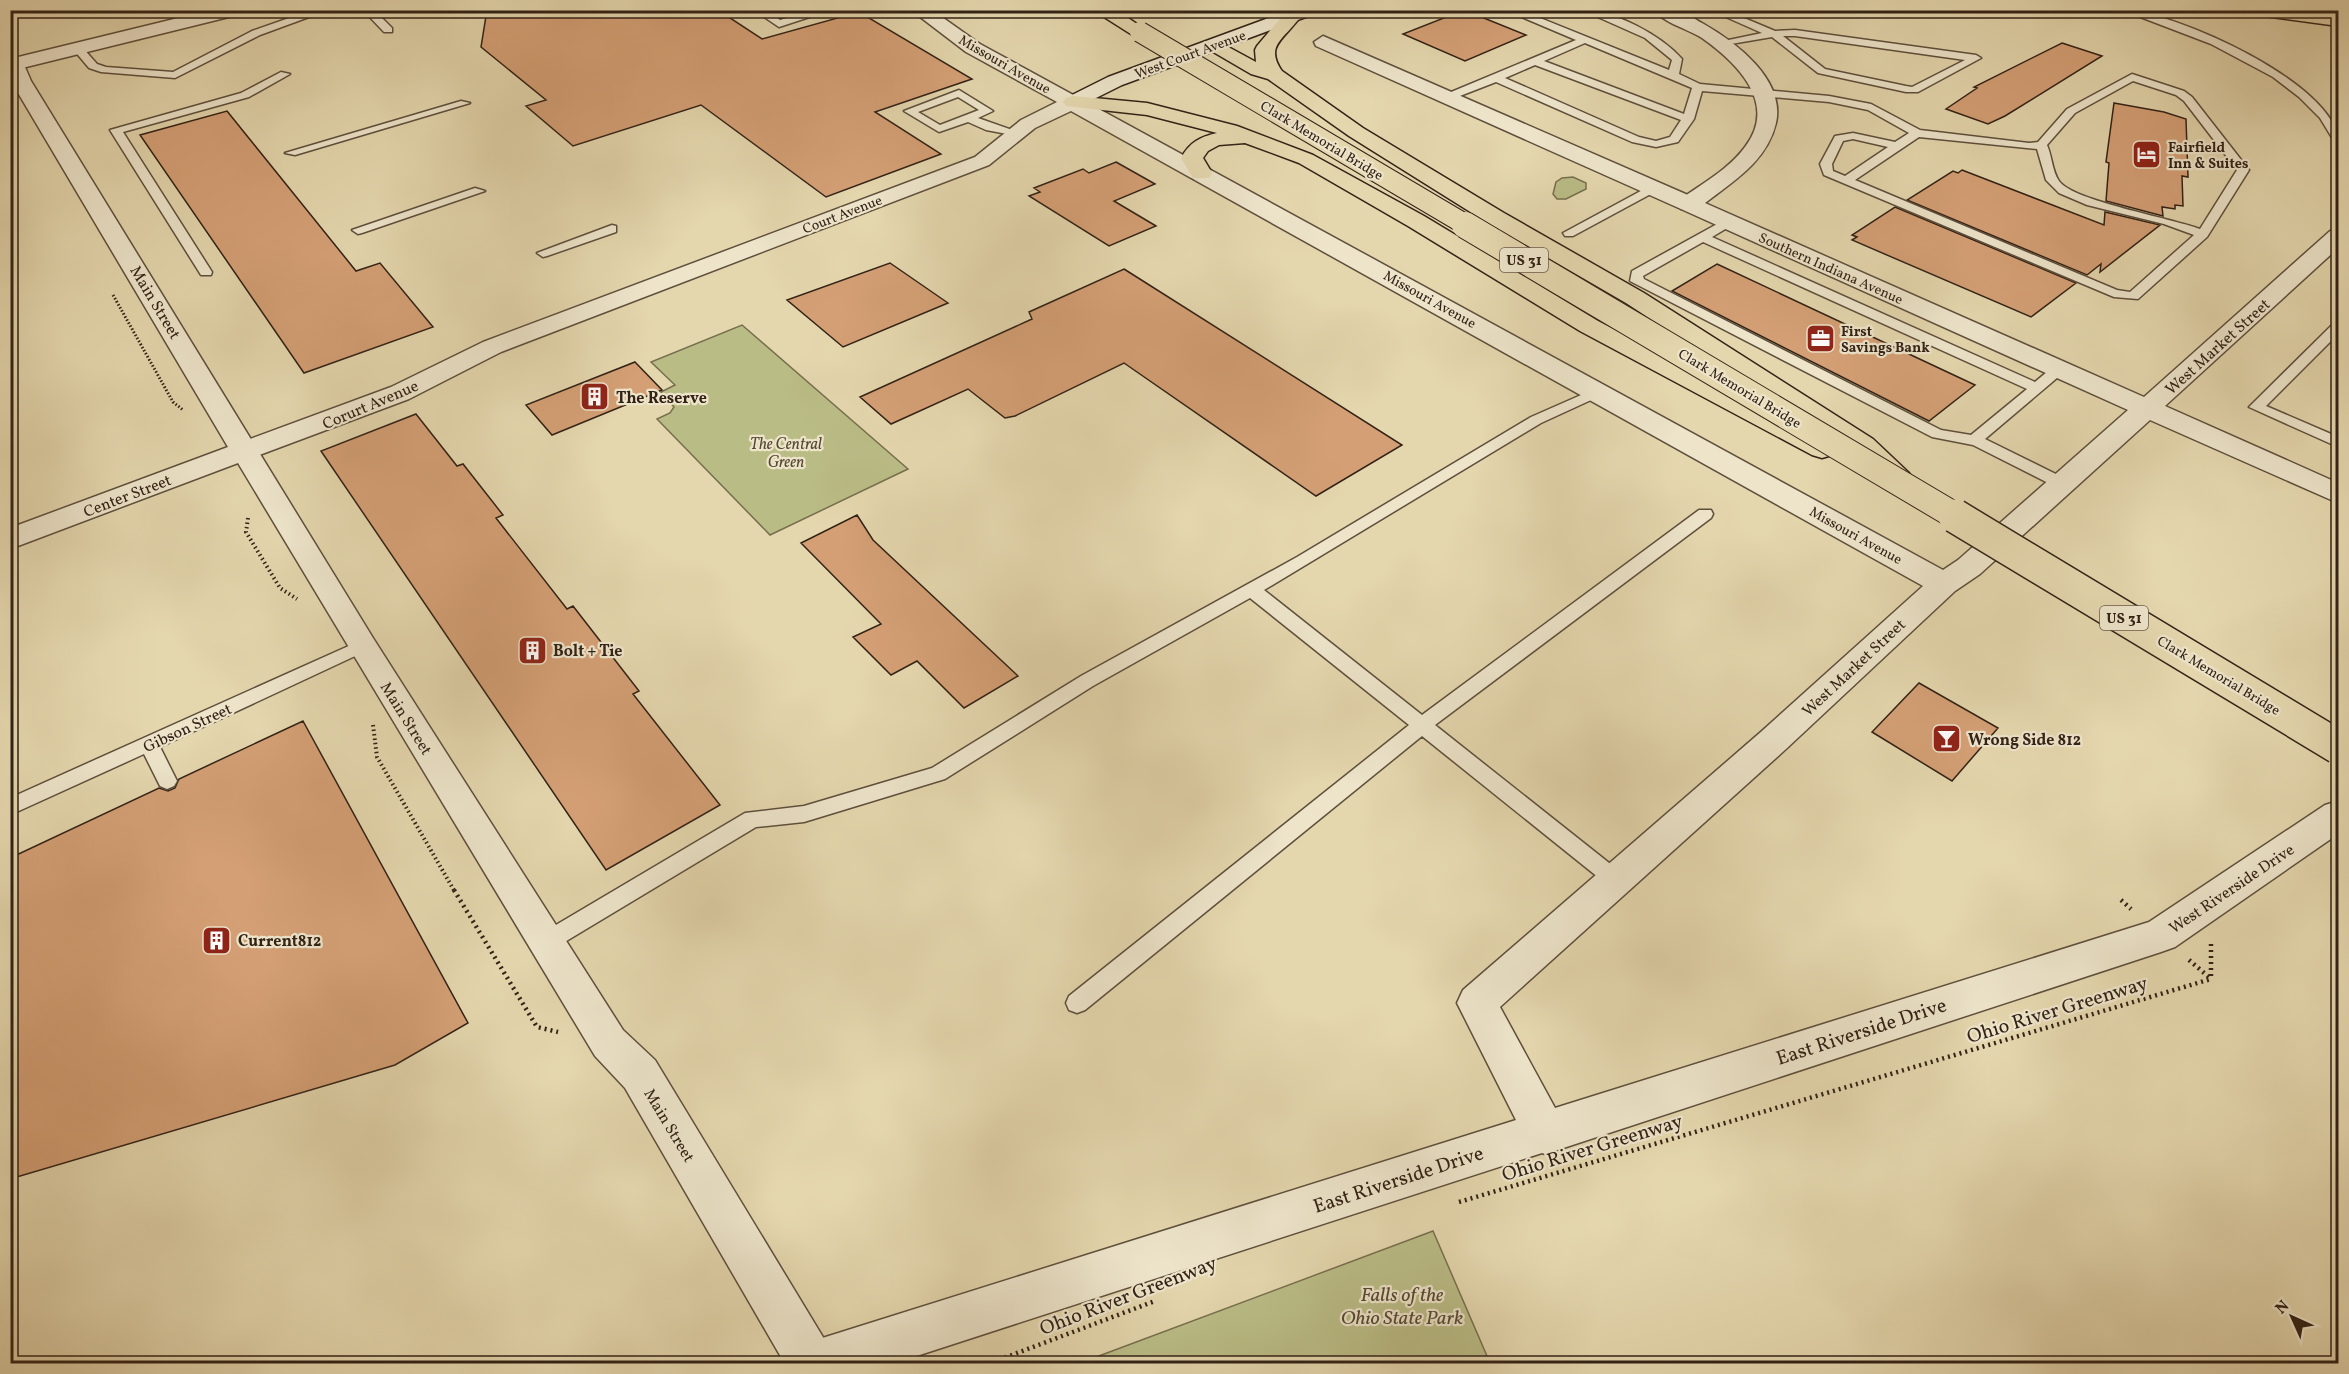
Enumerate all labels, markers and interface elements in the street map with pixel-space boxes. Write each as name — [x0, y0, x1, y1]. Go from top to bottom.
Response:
street label: West Court Avenue — [1132, 26, 1249, 84]
street label: Missouri Avenue — [955, 31, 1054, 100]
street label: Clark Memorial Bridge — [1256, 97, 1387, 186]
hotel icon: Fairfield Inn & Suites — [2131, 139, 2163, 171]
place label: Fairfield Inn & Suites — [2168, 139, 2248, 174]
street label: Court Avenue — [800, 191, 885, 239]
street label: Southern Indiana Avenue — [1755, 229, 1906, 310]
road number: US 31 — [1500, 248, 1548, 272]
street label: Main Street — [124, 262, 185, 344]
street label: Missouri Avenue — [1380, 267, 1479, 334]
street label: West Market Street — [2161, 294, 2276, 401]
office icon: First Savings Bank — [1804, 323, 1836, 355]
place label: First Savings Bank — [1841, 323, 1930, 358]
street label: Clark Memorial Bridge — [1674, 345, 1805, 434]
street label: Corurt Avenue — [319, 376, 422, 436]
building icon: The Reserve — [579, 381, 611, 413]
place label: The Reserve — [616, 388, 707, 410]
park label: The Central Green — [750, 434, 822, 474]
street label: Center Street — [81, 470, 175, 524]
street label: Missouri Avenue — [1806, 503, 1905, 570]
road number: US 31 — [2100, 606, 2148, 630]
street label: West Market Street — [1798, 614, 1911, 722]
street label: Clark Memorial Bridge — [2153, 632, 2284, 721]
building icon: Bolt + Tie — [516, 634, 548, 666]
place label: Bolt + Tie — [553, 641, 622, 663]
street label: Main Street — [374, 678, 437, 760]
street label: Gibson Street — [140, 699, 236, 759]
bar icon: Wrong Side 812 — [1931, 723, 1963, 755]
place label: Wrong Side 812 — [1968, 730, 2081, 752]
street label: West Riverside Drive — [2165, 839, 2299, 940]
building icon: Current812 — [201, 924, 233, 956]
place label: Current812 — [238, 931, 321, 953]
street label: Ohio River Greenway — [1964, 970, 2152, 1052]
street label: East Riverside Drive — [1773, 992, 1950, 1074]
street label: Main Street — [638, 1085, 699, 1167]
street label: Ohio River Greenway — [1499, 1108, 1687, 1190]
street label: East Riverside Drive — [1310, 1140, 1487, 1222]
street label: Ohio River Greenway — [1036, 1250, 1222, 1344]
park label: Falls of the Ohio State Park — [1341, 1282, 1463, 1333]
north arrow — [2262, 1287, 2322, 1347]
text: N — [2271, 1296, 2295, 1320]

